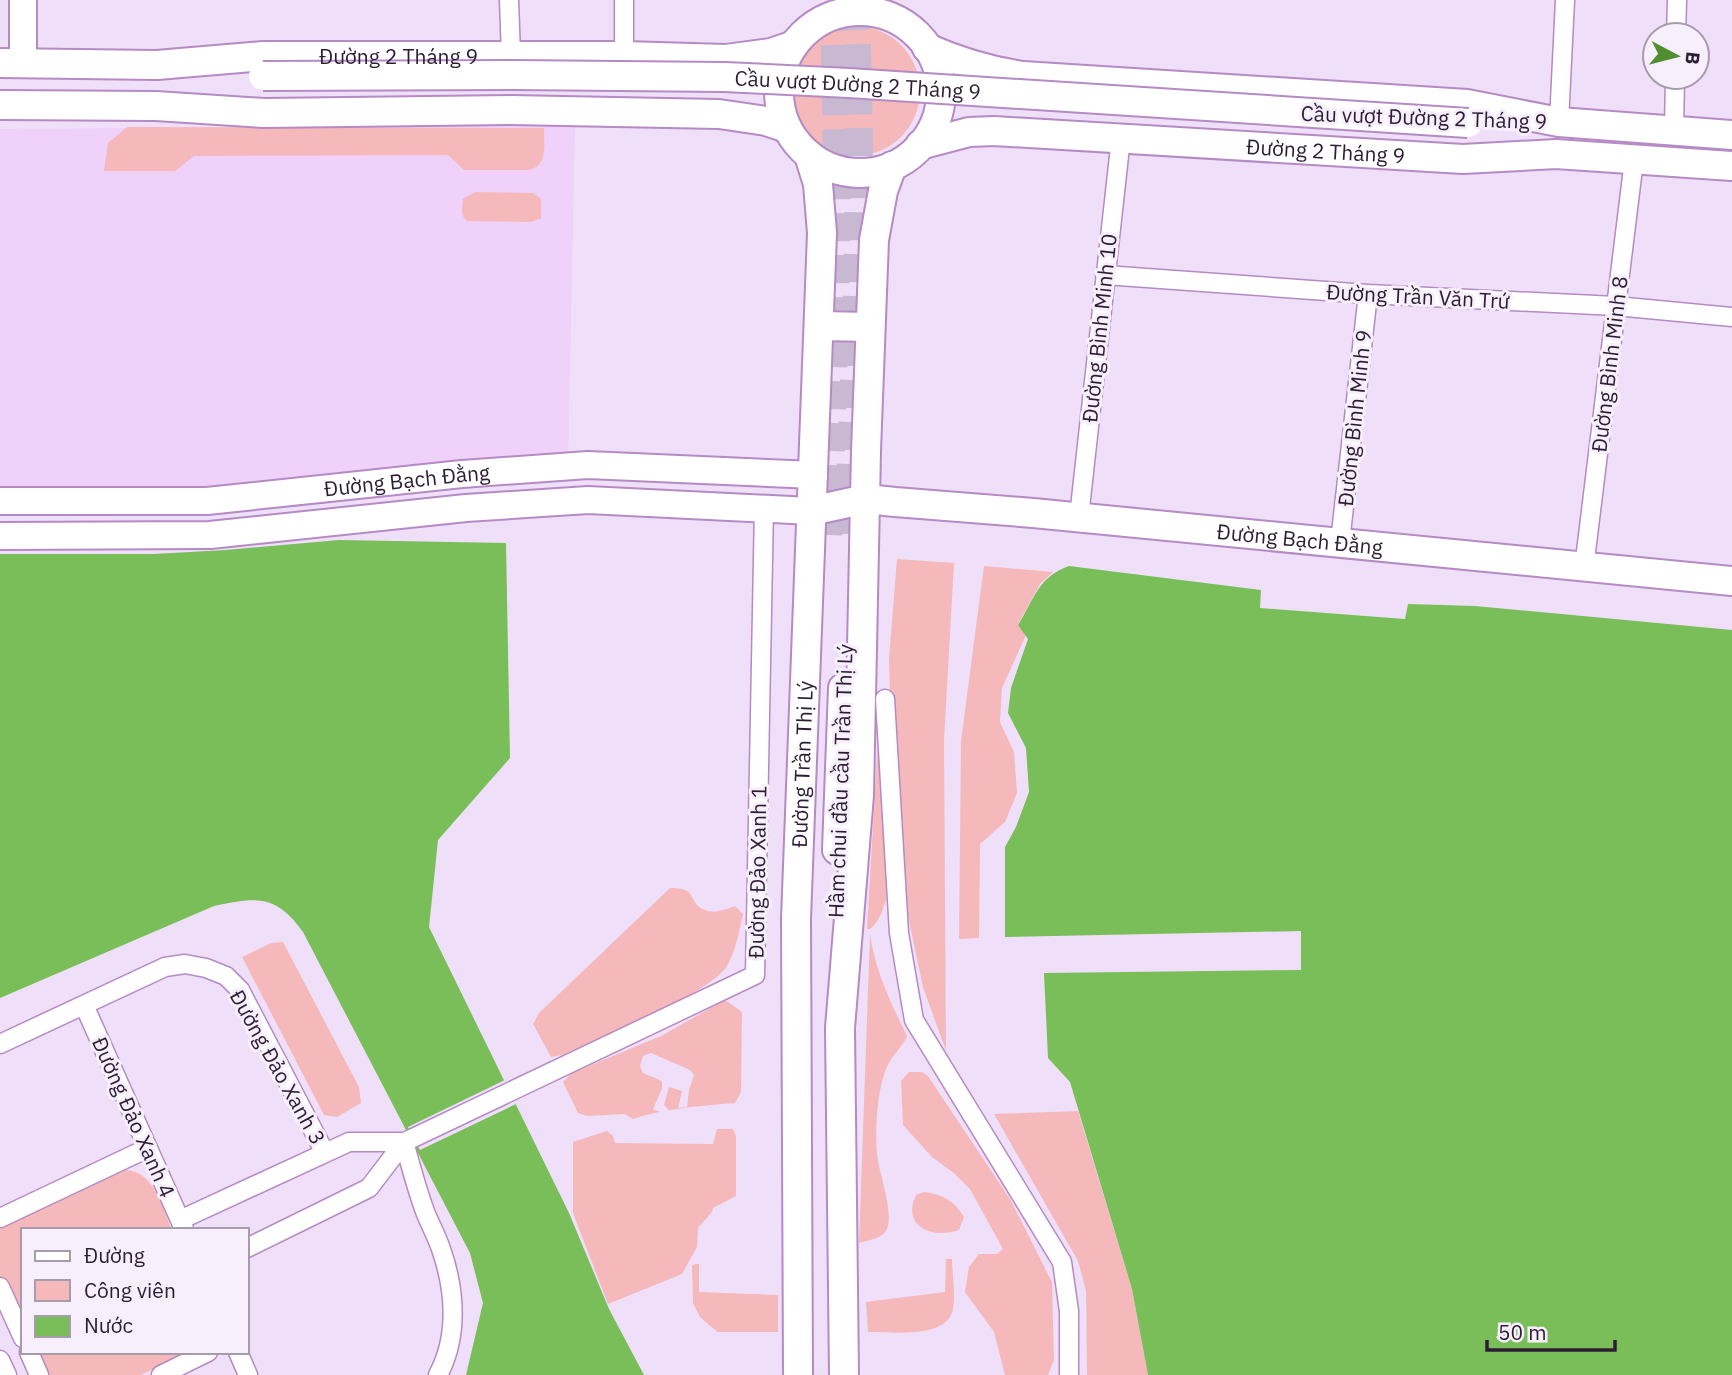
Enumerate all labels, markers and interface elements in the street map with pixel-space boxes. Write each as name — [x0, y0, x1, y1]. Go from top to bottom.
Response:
north arrow — [1641, 21, 1711, 91]
street label: Đường 2 Tháng 9 — [319, 42, 478, 70]
text: B — [1680, 50, 1706, 66]
street label: Cầu vượt Đường 2 Tháng 9 — [734, 63, 982, 105]
street label: Cầu vượt Đường 2 Tháng 9 — [1300, 99, 1548, 135]
street label: Đường 2 Tháng 9 — [1245, 132, 1406, 170]
street label: Đường Bình Minh 10 — [1075, 232, 1123, 424]
street label: Đường Bình Minh 8 — [1584, 274, 1634, 454]
street label: Đường Trần Văn Trứ — [1326, 277, 1510, 315]
street label: Đường Bình Minh 9 — [1331, 328, 1377, 508]
street label: Đường Bạch Đằng — [323, 458, 491, 503]
street label: Đường Bạch Đằng — [1216, 517, 1384, 561]
street label: Hầm chui đầu cầu Trần Thị Lý — [821, 643, 859, 918]
street label: Đường Trần Thị Lý — [785, 680, 819, 848]
street label: Đường Đảo Xanh 1 — [741, 785, 773, 959]
street label: Đường Đảo Xanh 3 — [224, 984, 332, 1150]
street label: Đường Đảo Xanh 4 — [86, 1032, 182, 1202]
legend — [21, 1228, 248, 1354]
text: Đường — [84, 1241, 145, 1269]
text: Công viên — [84, 1276, 176, 1304]
scale bar — [1487, 1308, 1615, 1352]
text: Nước — [84, 1311, 133, 1339]
text: 50 m — [1498, 1318, 1547, 1346]

